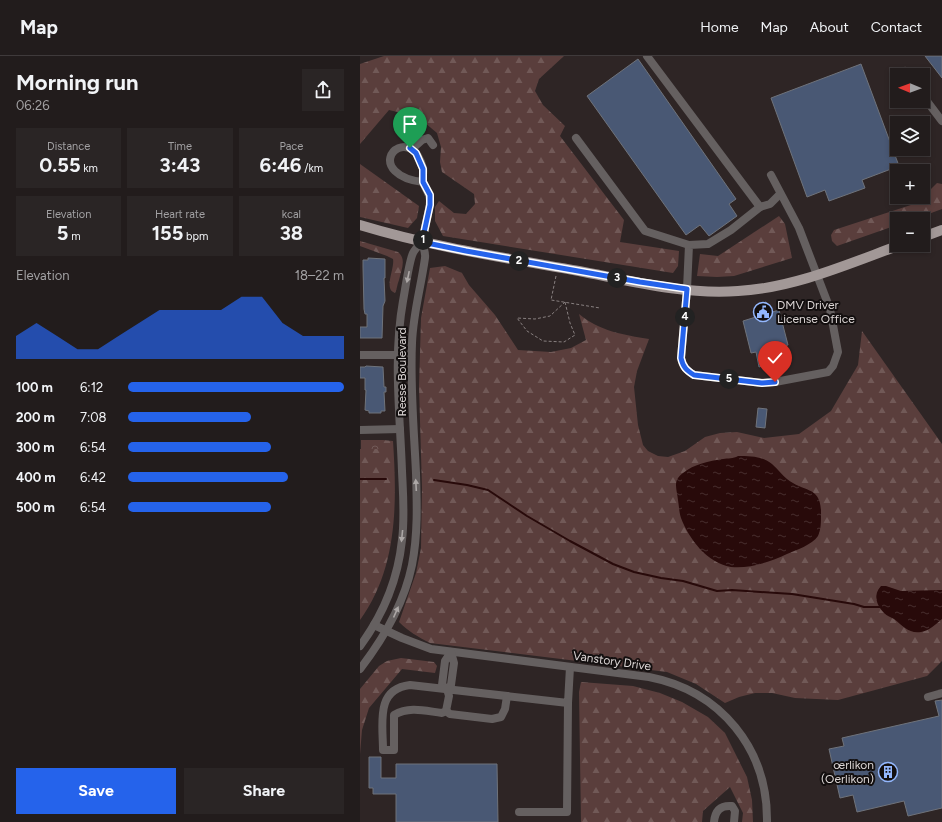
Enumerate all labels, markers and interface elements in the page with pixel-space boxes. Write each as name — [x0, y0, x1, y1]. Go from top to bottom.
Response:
text: Map — [20, 16, 58, 39]
text: Home — [700, 19, 739, 36]
text: Map — [761, 19, 788, 36]
text: About — [810, 19, 849, 36]
text: Contact — [871, 19, 922, 36]
north arrow — [890, 68, 930, 108]
map controls — [890, 68, 930, 252]
text: Morning run — [16, 69, 139, 96]
button: share — [302, 69, 344, 111]
text: 06:26 — [16, 98, 50, 113]
pin — [393, 107, 427, 148]
icon: arrive — [399, 113, 421, 135]
button: layers — [890, 116, 930, 156]
text: Distance — [47, 140, 90, 153]
text: Time — [168, 140, 192, 153]
text: Pace — [279, 140, 303, 153]
text: 0.55 — [39, 153, 81, 177]
text: 3:43 — [160, 153, 200, 177]
text: 6:46 — [260, 153, 301, 177]
text: km — [81, 162, 98, 175]
text: /km — [301, 162, 323, 175]
button: + — [890, 164, 930, 204]
text: Elevation — [46, 208, 91, 221]
text: Heart rate — [155, 208, 205, 221]
text: kcal — [282, 208, 301, 221]
button: − — [890, 212, 930, 252]
text: 5 — [57, 221, 68, 245]
text: 155 — [152, 221, 183, 245]
text: 38 — [280, 221, 303, 245]
text: m — [68, 230, 81, 243]
text: bpm — [183, 230, 208, 243]
pin: 1 — [413, 230, 433, 250]
text: 1 — [421, 233, 425, 246]
pin: 2 — [509, 251, 529, 271]
text: 2 — [516, 254, 522, 267]
text: Elevation — [16, 268, 69, 283]
text: 18–22 m — [295, 268, 344, 283]
pin: 3 — [607, 268, 627, 288]
one-way arrow — [404, 270, 410, 283]
text: 3 — [614, 271, 620, 284]
place label: DMV Driver License Office — [777, 298, 855, 326]
public building icon: DMV Driver License Office — [752, 301, 774, 323]
pin: 4 — [675, 307, 695, 327]
text: 4 — [682, 310, 688, 323]
street label: Reese Boulevard — [395, 327, 409, 417]
pin — [758, 341, 792, 382]
icon: check — [764, 347, 786, 369]
pin: 5 — [719, 369, 739, 389]
text: 5 — [726, 372, 732, 385]
text: 100 m — [16, 380, 53, 395]
text: 6:12 — [80, 380, 103, 395]
text: 200 m — [16, 410, 55, 425]
text: 7:08 — [80, 410, 107, 425]
text: 300 m — [16, 440, 55, 455]
text: 6:54 — [80, 440, 106, 455]
text: 400 m — [16, 470, 56, 485]
text: 6:42 — [80, 470, 106, 485]
one-way arrow — [413, 479, 420, 491]
text: 500 m — [16, 500, 55, 515]
text: 6:54 — [80, 500, 106, 515]
one-way arrow — [399, 530, 406, 542]
one-way arrow — [393, 607, 399, 618]
street label: Vanstory Drive — [572, 649, 652, 673]
place label: œrlikon (Oerlikon) — [821, 758, 874, 786]
building icon: œrlikon (Oerlikon) — [877, 761, 899, 783]
button: Save — [16, 768, 176, 814]
button: Share — [184, 768, 344, 814]

